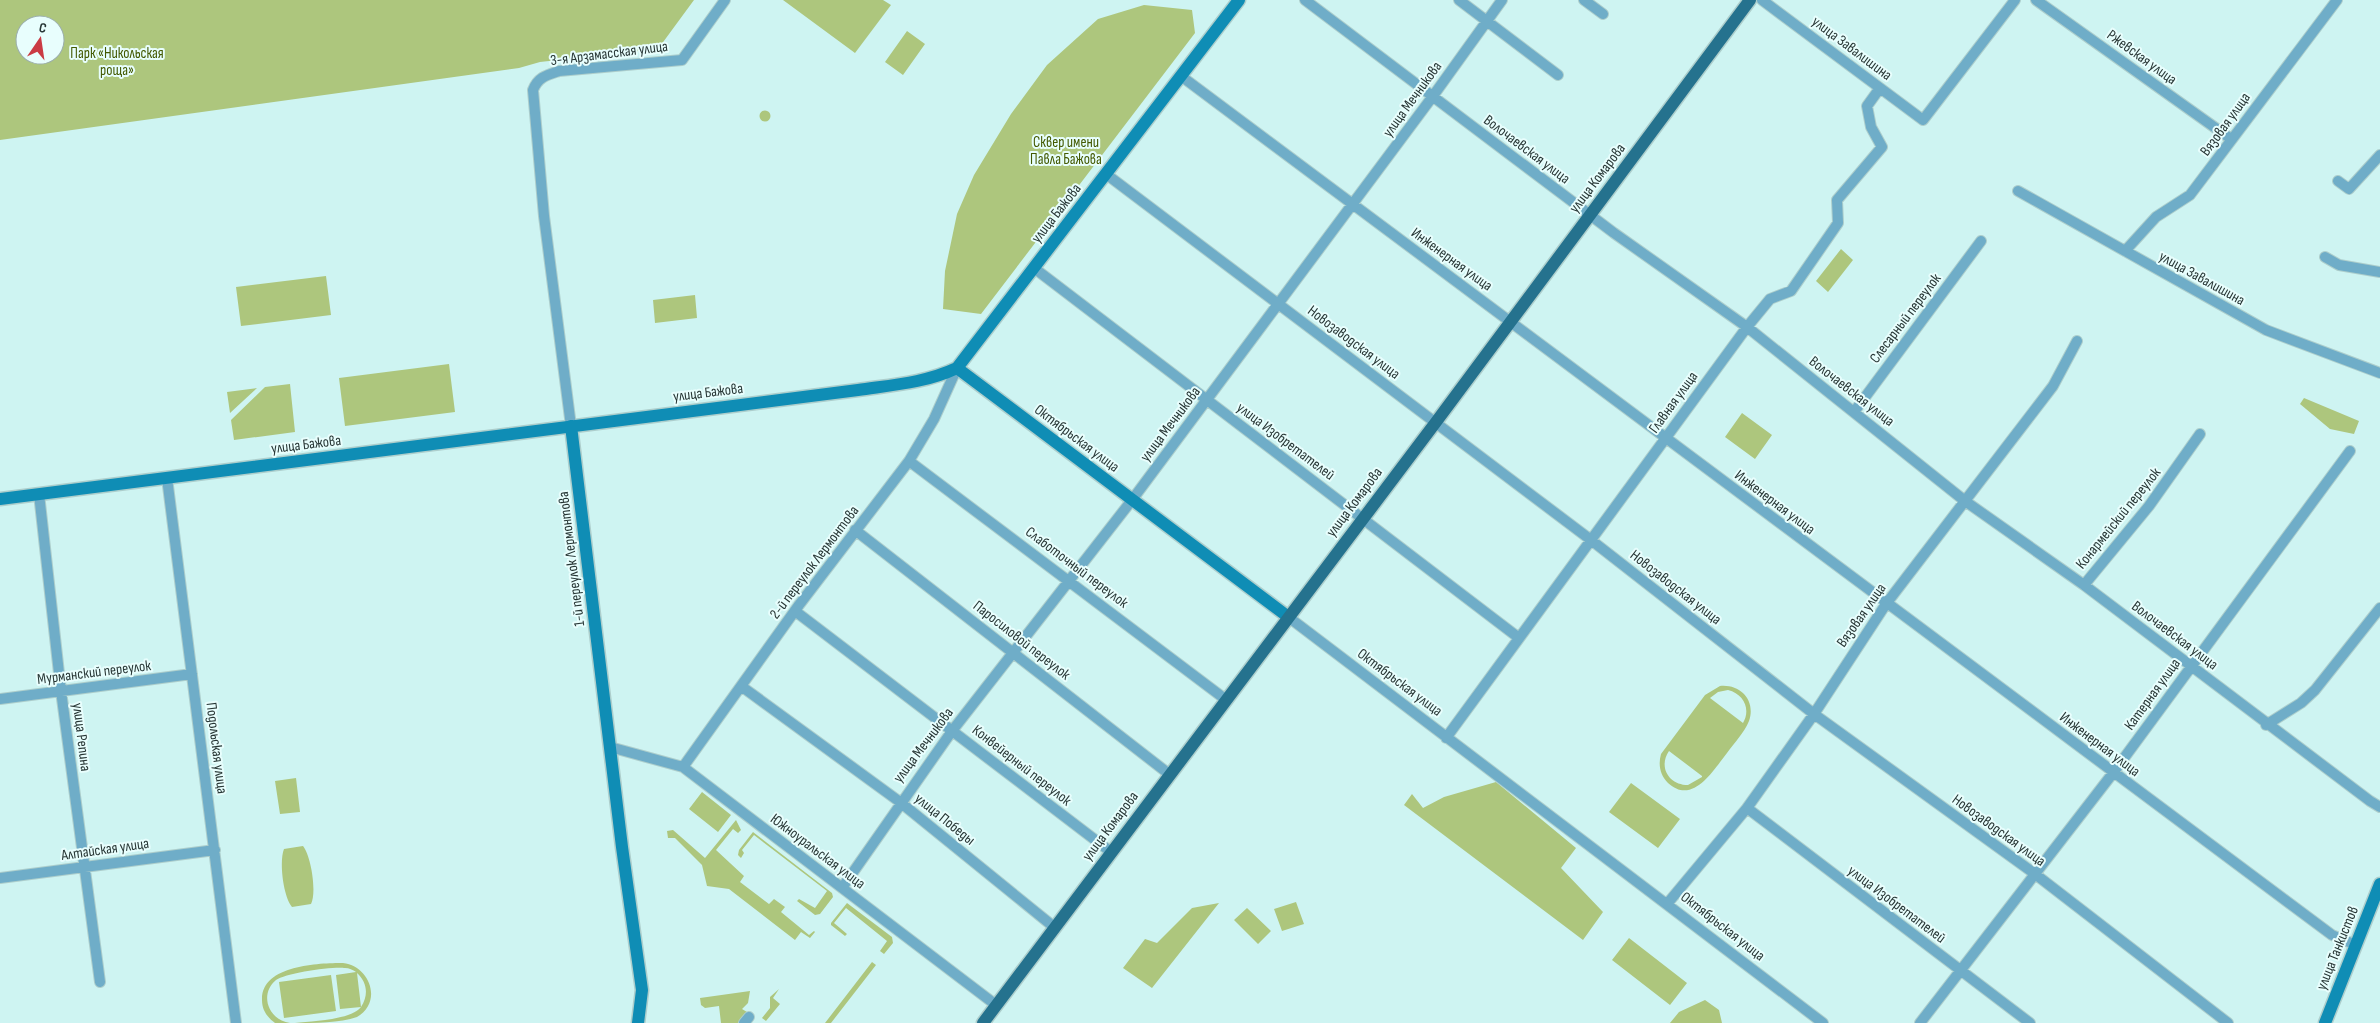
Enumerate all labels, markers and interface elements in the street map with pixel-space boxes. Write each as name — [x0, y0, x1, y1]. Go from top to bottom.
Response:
street label: улица Завалишина — [1808, 12, 1896, 85]
north arrow — [15, 15, 65, 65]
text: С — [37, 19, 48, 37]
street label: Ржевская улица — [2103, 26, 2180, 89]
street label: 3-я Арзамасская улица — [549, 37, 669, 70]
park label: Парк «Никольская роща» — [70, 44, 164, 80]
street label: улица Мечникова — [1379, 58, 1446, 141]
street label: Вязовая улица — [2196, 89, 2255, 160]
street label: Волочаевская улица — [1480, 111, 1574, 188]
park label: Сквер имени Павла Бажова — [1030, 133, 1102, 169]
street label: улица Комарова — [1565, 140, 1630, 217]
street label: улица Бажова — [1027, 180, 1086, 247]
street label: Инженерная улица — [1407, 223, 1496, 295]
street label: улица Завалишина — [2155, 247, 2248, 310]
street label: Слесарный переулок — [1865, 269, 1946, 367]
street label: Новозаводская улица — [1304, 301, 1404, 384]
street label: Волочаевская улица — [1805, 352, 1898, 431]
street label: Главная улица — [1645, 368, 1702, 437]
street label: улица Бажова — [672, 379, 744, 406]
street label: улица Мечникова — [1136, 383, 1205, 466]
street label: улица Изобретателей — [1233, 398, 1339, 485]
street label: Октябрьская улица — [1030, 400, 1123, 477]
street label: улица Бажова — [270, 431, 342, 458]
street label: улица Комарова — [1322, 464, 1387, 541]
street label: Конармейский переулок — [2072, 464, 2165, 573]
street label: Инженерная улица — [1731, 466, 1819, 539]
street label: 1-й переулок Лермонтова — [554, 490, 589, 628]
street label: 2-й переулок Лермонтова — [766, 502, 863, 623]
street label: Слаботочный переулок — [1021, 523, 1132, 612]
street label: Новозаводская улица — [1626, 546, 1725, 629]
street label: Вязовая улица — [1832, 579, 1890, 651]
street label: Паросиловой переулок — [969, 596, 1074, 684]
street label: Волочаевская улица — [2128, 597, 2222, 674]
street label: Октябрьская улица — [1353, 644, 1446, 721]
street label: Катерная улица — [2120, 655, 2185, 734]
street label: Мурманский переулок — [36, 656, 152, 689]
street label: Подольская улица — [201, 701, 232, 795]
street label: улица Репина — [68, 702, 95, 773]
street label: улица Мечникова — [889, 704, 958, 787]
street label: Инженерная улица — [2056, 708, 2144, 781]
street label: Конвейерный переулок — [968, 721, 1075, 810]
street label: улица Комарова — [1078, 788, 1143, 865]
street label: улица Победы — [911, 789, 979, 850]
street label: Новозаводская улица — [1948, 790, 2049, 871]
street label: Южноуральская улица — [766, 809, 869, 893]
street label: Алтайская улица — [59, 834, 150, 865]
street label: улица Изобретателей — [1844, 861, 1950, 948]
street label: Октябрьская улица — [1677, 888, 1769, 965]
street label: улица Танкистов — [2312, 903, 2363, 993]

